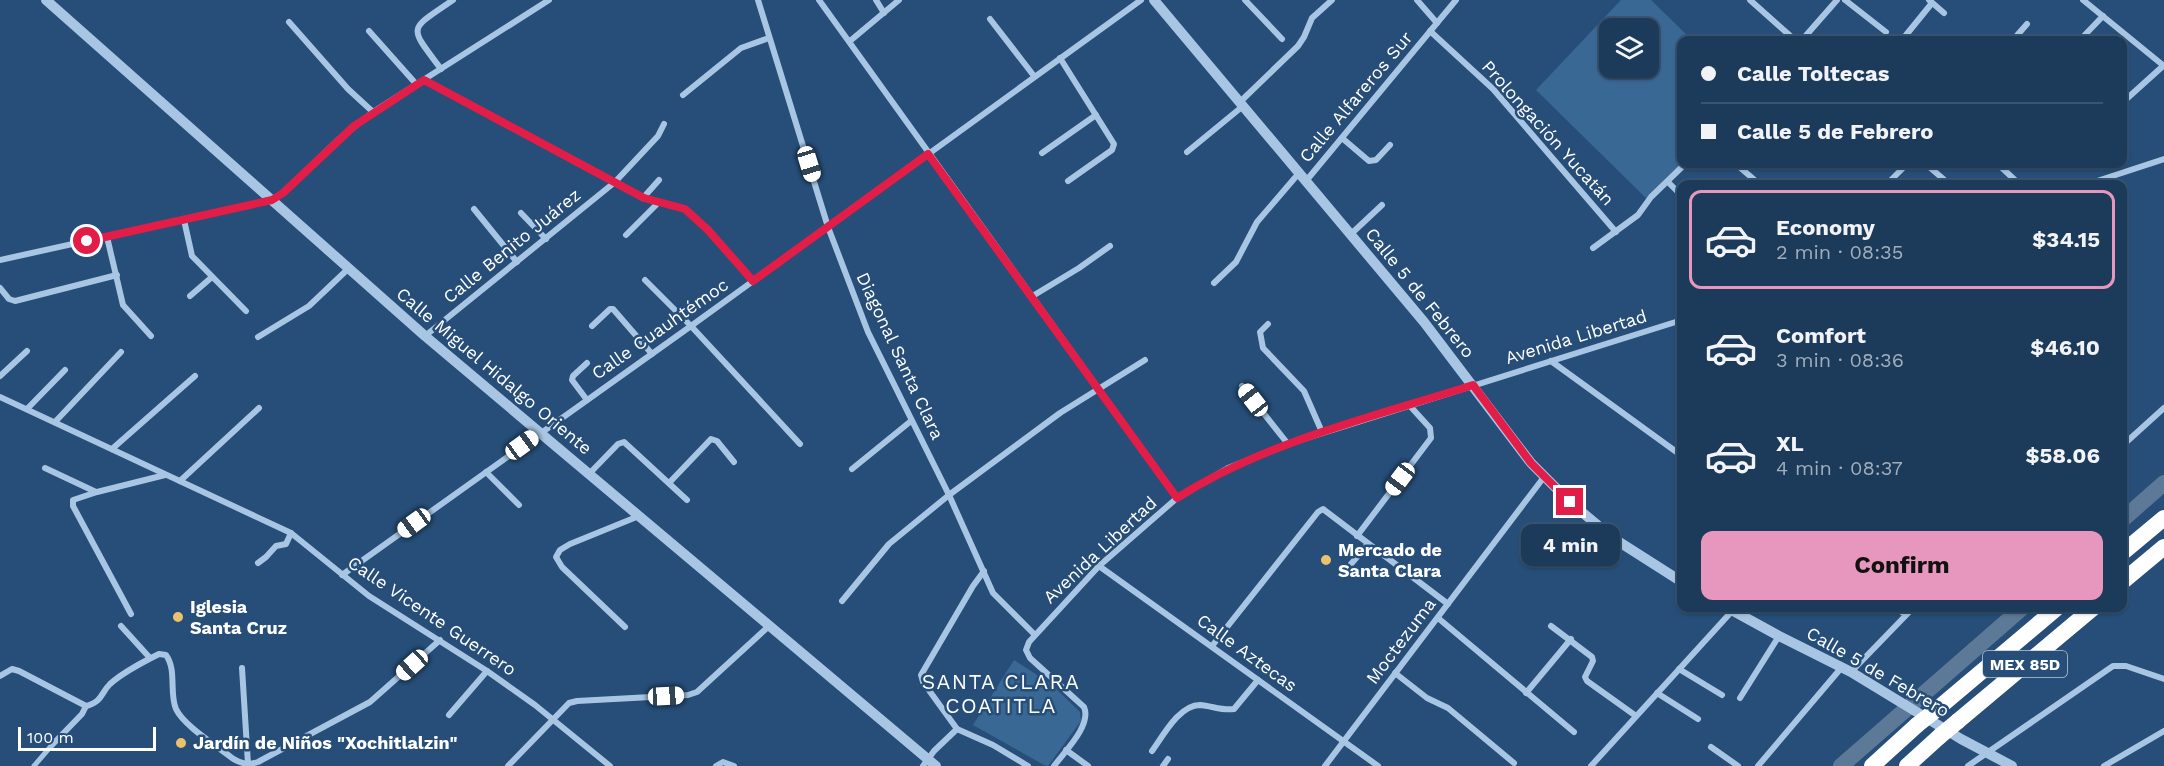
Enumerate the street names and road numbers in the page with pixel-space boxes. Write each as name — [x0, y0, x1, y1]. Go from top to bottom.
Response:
street label: Calle Alfareros Sur — [1295, 27, 1416, 166]
street label: Prolongación Yucatán — [1478, 56, 1619, 209]
street label: Calle Benito Juárez — [439, 184, 585, 307]
street label: Calle 5 de Febrero — [1361, 223, 1479, 362]
street label: Diagonal Santa Clara — [852, 269, 948, 443]
street label: Calle Cuauhtémoc — [587, 274, 732, 384]
street label: Calle Miguel Hidalgo Oriente — [392, 283, 596, 459]
street label: Avenida Libertad — [1502, 305, 1649, 368]
street label: Avenida Libertad — [1039, 492, 1161, 608]
street label: Calle Vicente Guerrero — [344, 551, 520, 680]
street label: Moctezuma — [1361, 594, 1440, 688]
street label: Calle Aztecas — [1193, 609, 1301, 696]
street label: Calle 5 de Febrero — [1803, 622, 1953, 721]
road number: MEX 85D — [1983, 651, 2067, 677]

